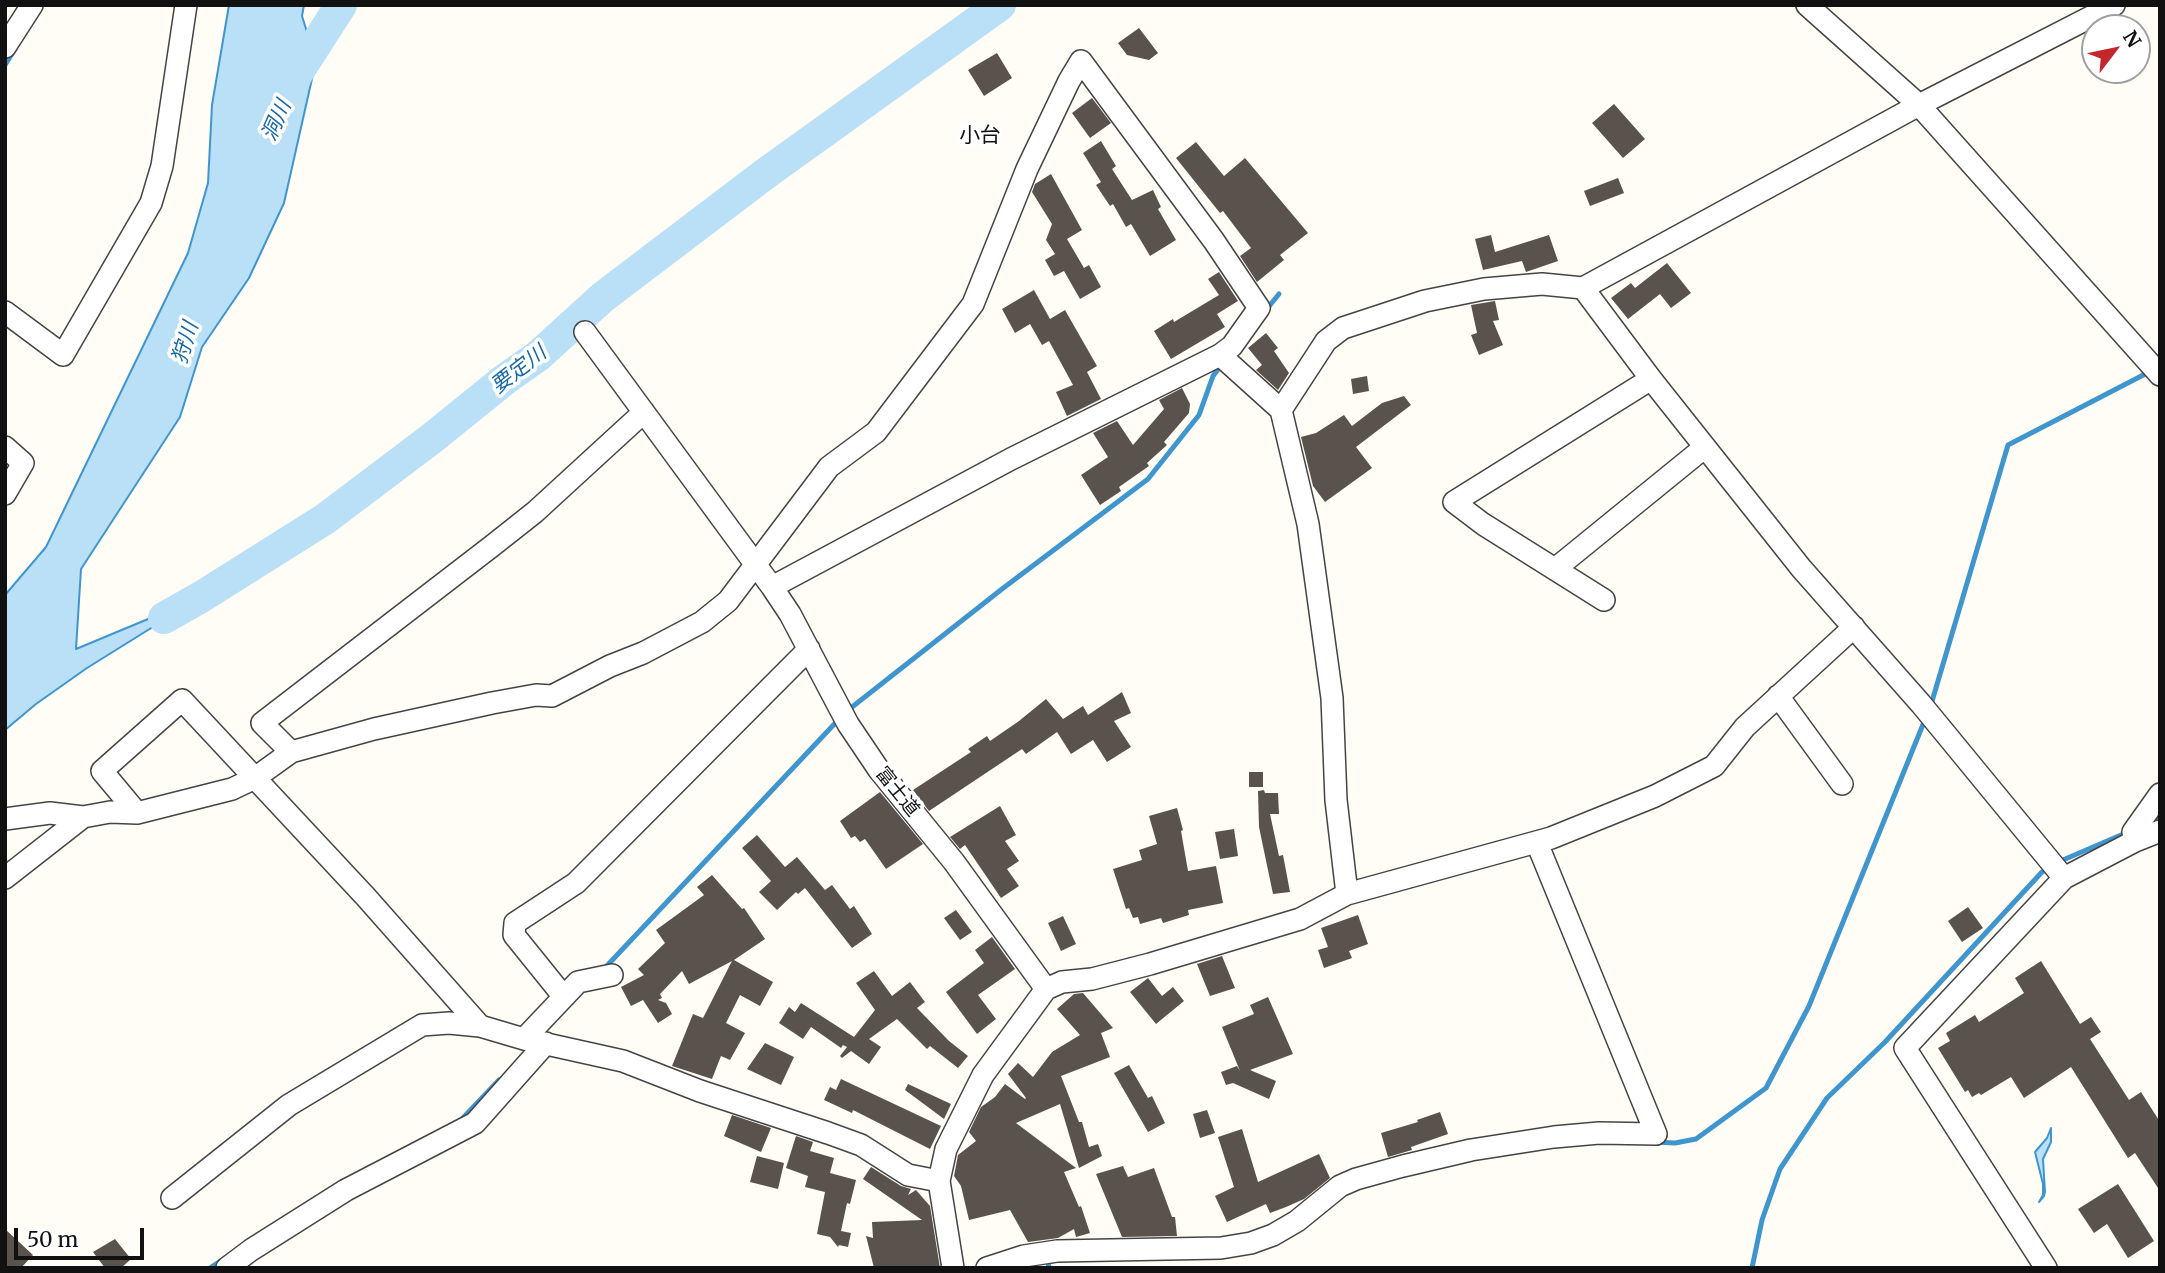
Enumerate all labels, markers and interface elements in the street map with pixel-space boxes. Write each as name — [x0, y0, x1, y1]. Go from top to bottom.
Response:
north arrow — [2081, 14, 2151, 84]
text: N — [2118, 26, 2146, 52]
water label: 洞川 — [257, 97, 297, 145]
district label: 小台 — [959, 123, 1001, 149]
water label: 狩川 — [168, 319, 204, 367]
water label: 要定川 — [486, 341, 552, 399]
street label: 富士道 — [870, 763, 924, 821]
scale bar — [18, 1214, 147, 1258]
text: 50 m — [27, 1226, 78, 1253]

